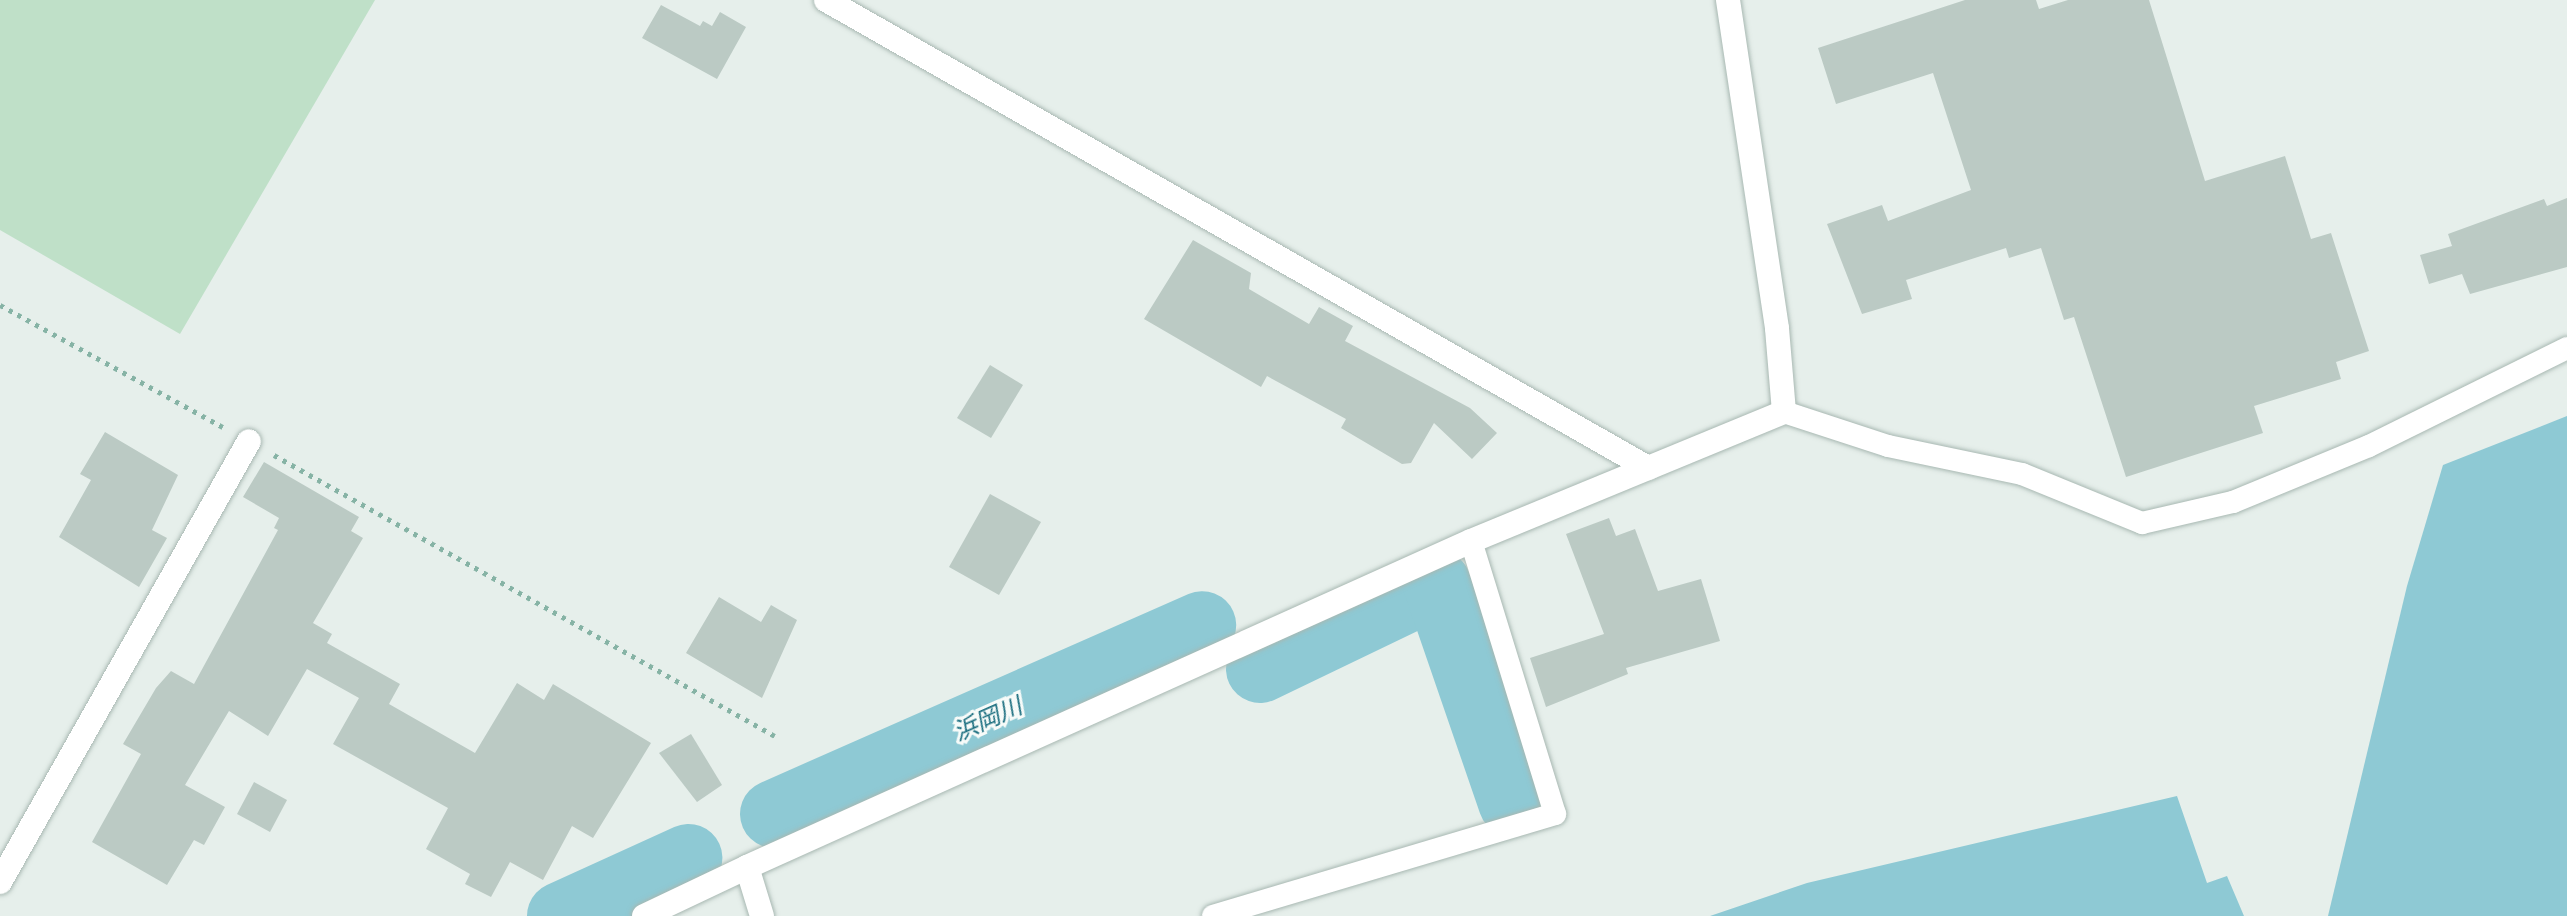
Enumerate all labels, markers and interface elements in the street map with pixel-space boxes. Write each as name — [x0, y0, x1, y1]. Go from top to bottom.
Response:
water label: 浜岡川 — [949, 692, 1027, 748]

